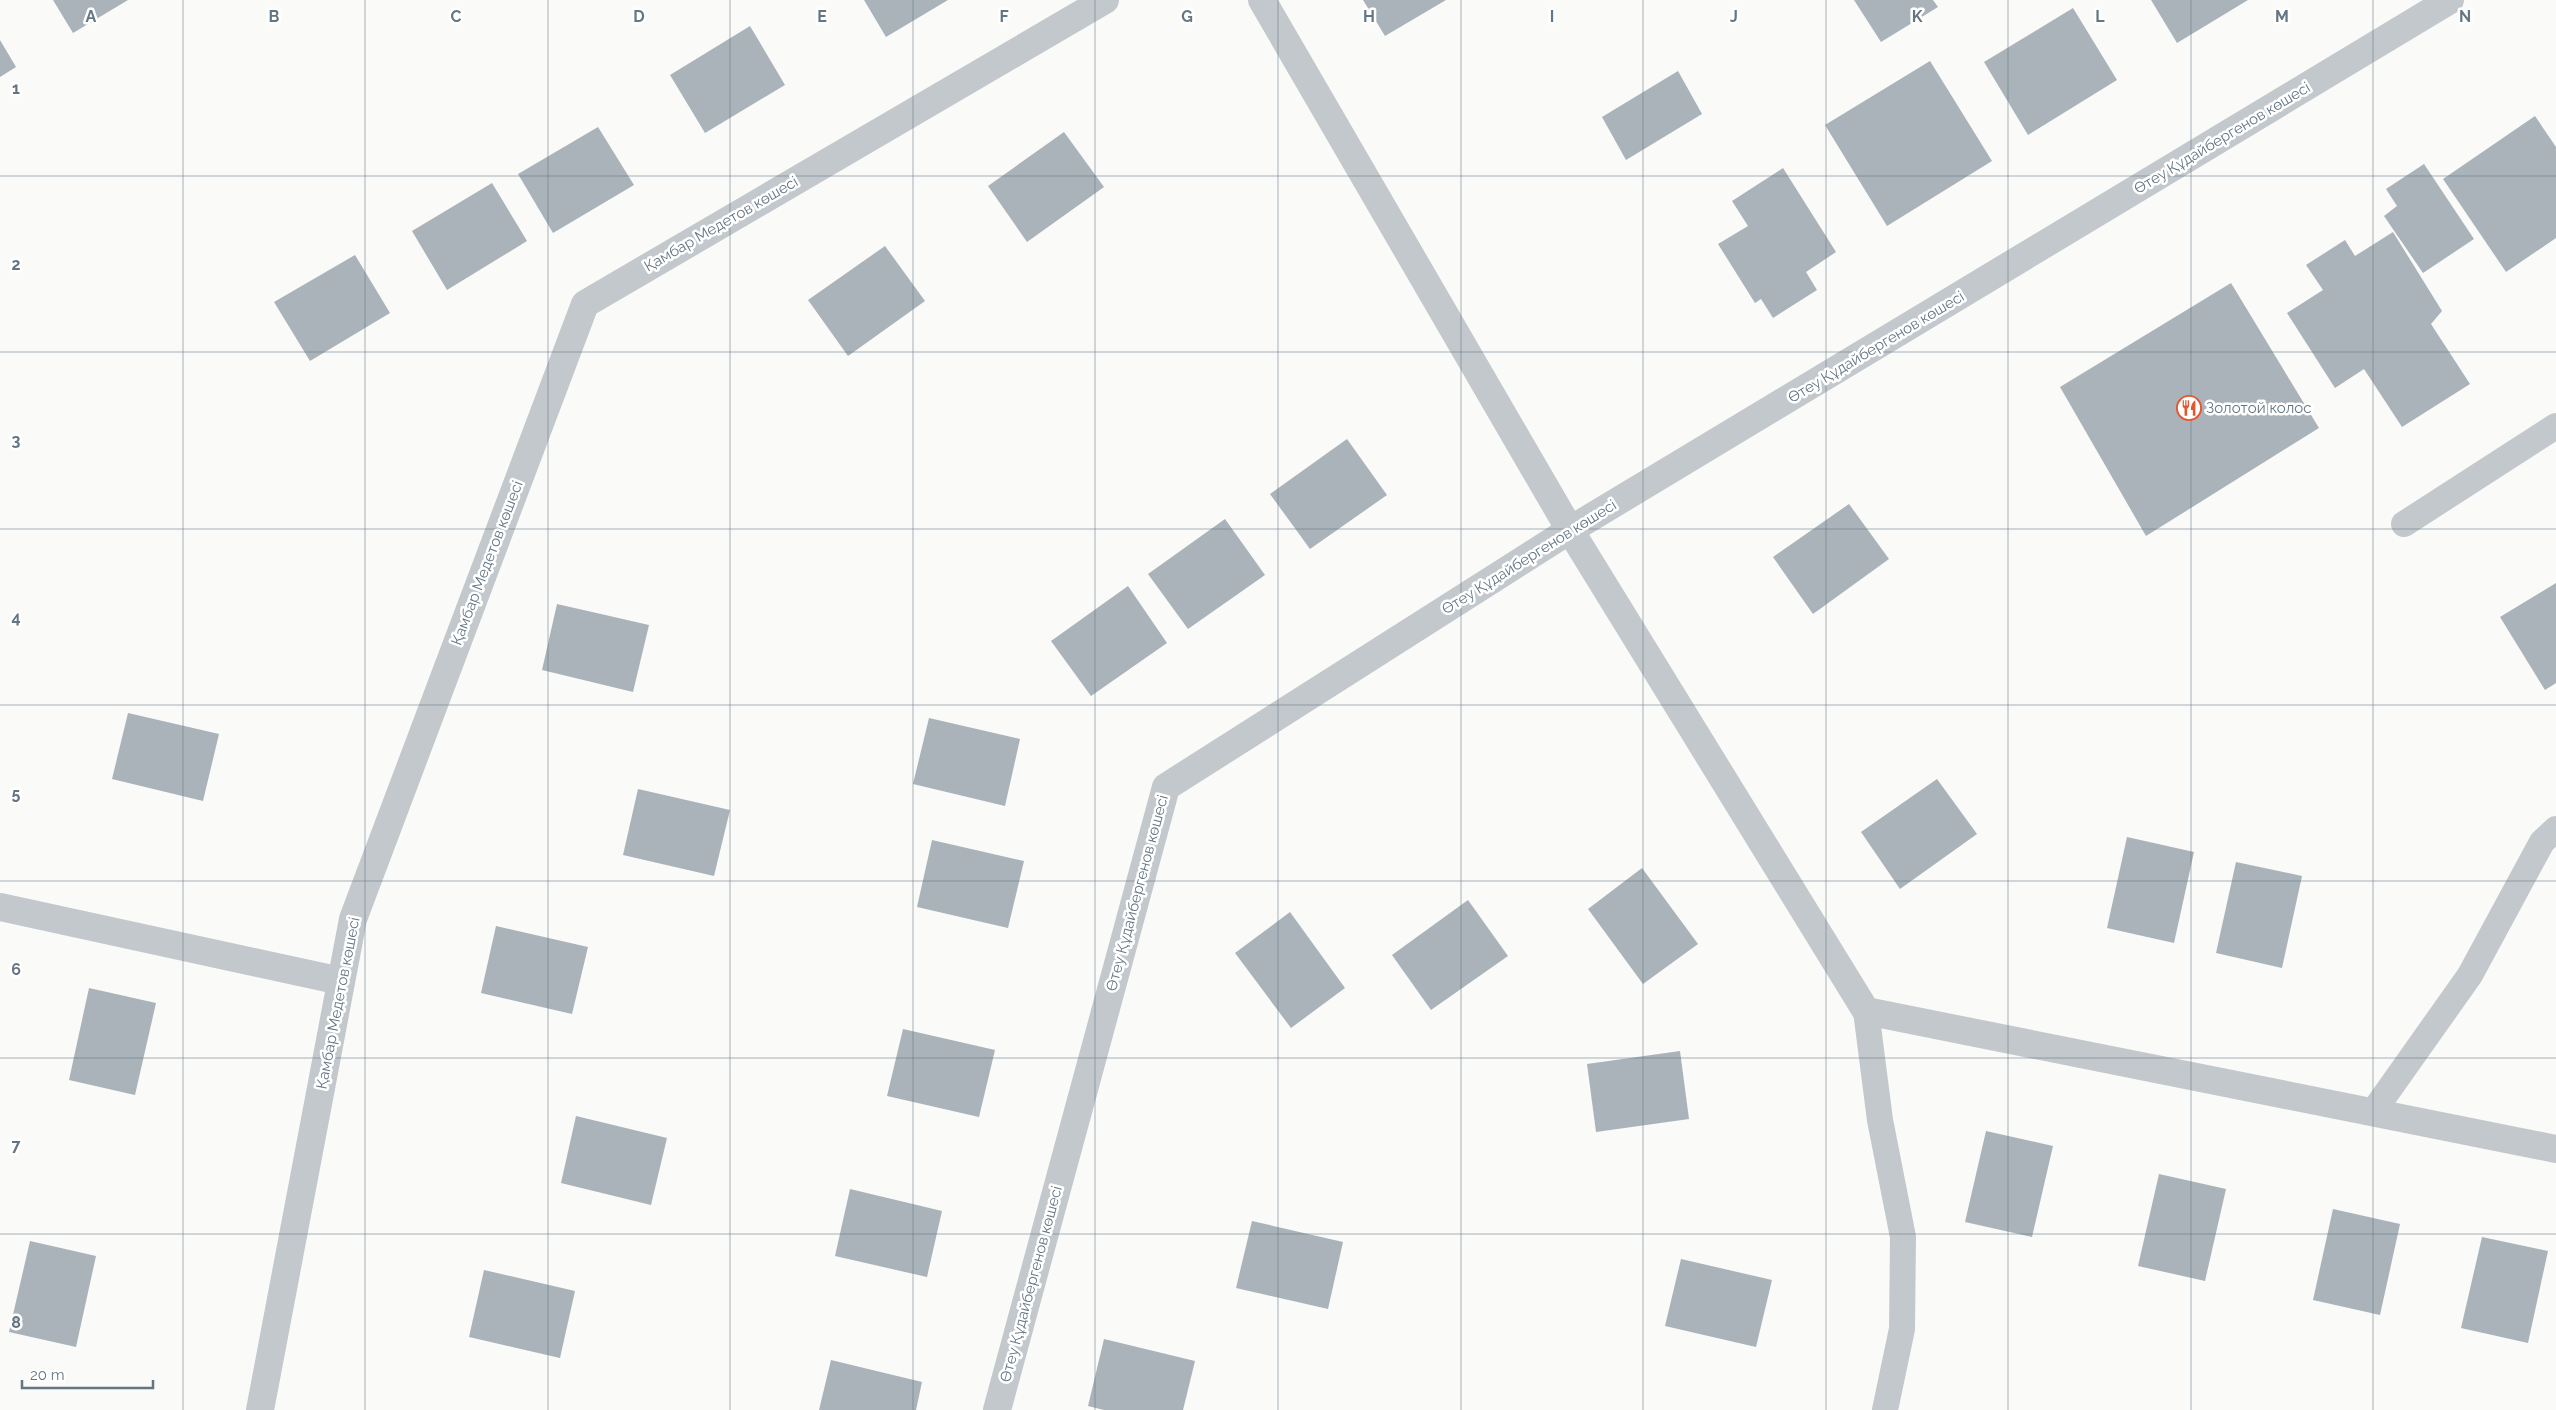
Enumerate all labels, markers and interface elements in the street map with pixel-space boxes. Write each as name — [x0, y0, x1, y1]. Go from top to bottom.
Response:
text: A — [86, 7, 97, 26]
text: B — [269, 7, 280, 26]
text: C — [451, 7, 462, 26]
text: D — [633, 7, 645, 26]
text: E — [817, 7, 827, 26]
text: F — [999, 7, 1009, 26]
text: G — [1181, 7, 1193, 26]
text: H — [1363, 7, 1375, 26]
text: I — [1550, 7, 1554, 26]
text: J — [1730, 7, 1738, 26]
text: K — [1912, 7, 1923, 26]
text: L — [2095, 7, 2105, 26]
text: M — [2275, 7, 2289, 26]
text: N — [2459, 7, 2471, 26]
street label: Өтеу Құдайбергенов көшесі — [2131, 78, 2313, 198]
text: 1 — [12, 79, 20, 98]
street label: Қамбар Медетов көшесі — [641, 173, 801, 275]
text: 2 — [11, 255, 21, 274]
street label: Өтеу Құдайбергенов көшесі — [1785, 287, 1967, 407]
restaurant icon: Золотой колос — [2176, 395, 2202, 421]
place label: Золотой колос — [2206, 399, 2311, 417]
text: 3 — [12, 431, 21, 450]
street label: Қамбар Медетов көшесі — [447, 478, 527, 648]
street label: Өтеу Құдайбергенов көшесі — [1438, 496, 1620, 618]
text: 4 — [11, 608, 21, 627]
text: 5 — [12, 784, 21, 803]
street label: Өтеу Құдайбергенов көшесі — [1102, 793, 1172, 993]
street label: Қамбар Медетов көшесі — [313, 916, 363, 1090]
text: 6 — [11, 960, 21, 979]
text: 7 — [12, 1136, 21, 1155]
street label: Өтеу Құдайбергенов көшесі — [996, 1184, 1066, 1384]
text: 8 — [11, 1313, 21, 1332]
scale bar — [22, 1358, 154, 1390]
text: 20 m — [30, 1366, 65, 1384]

